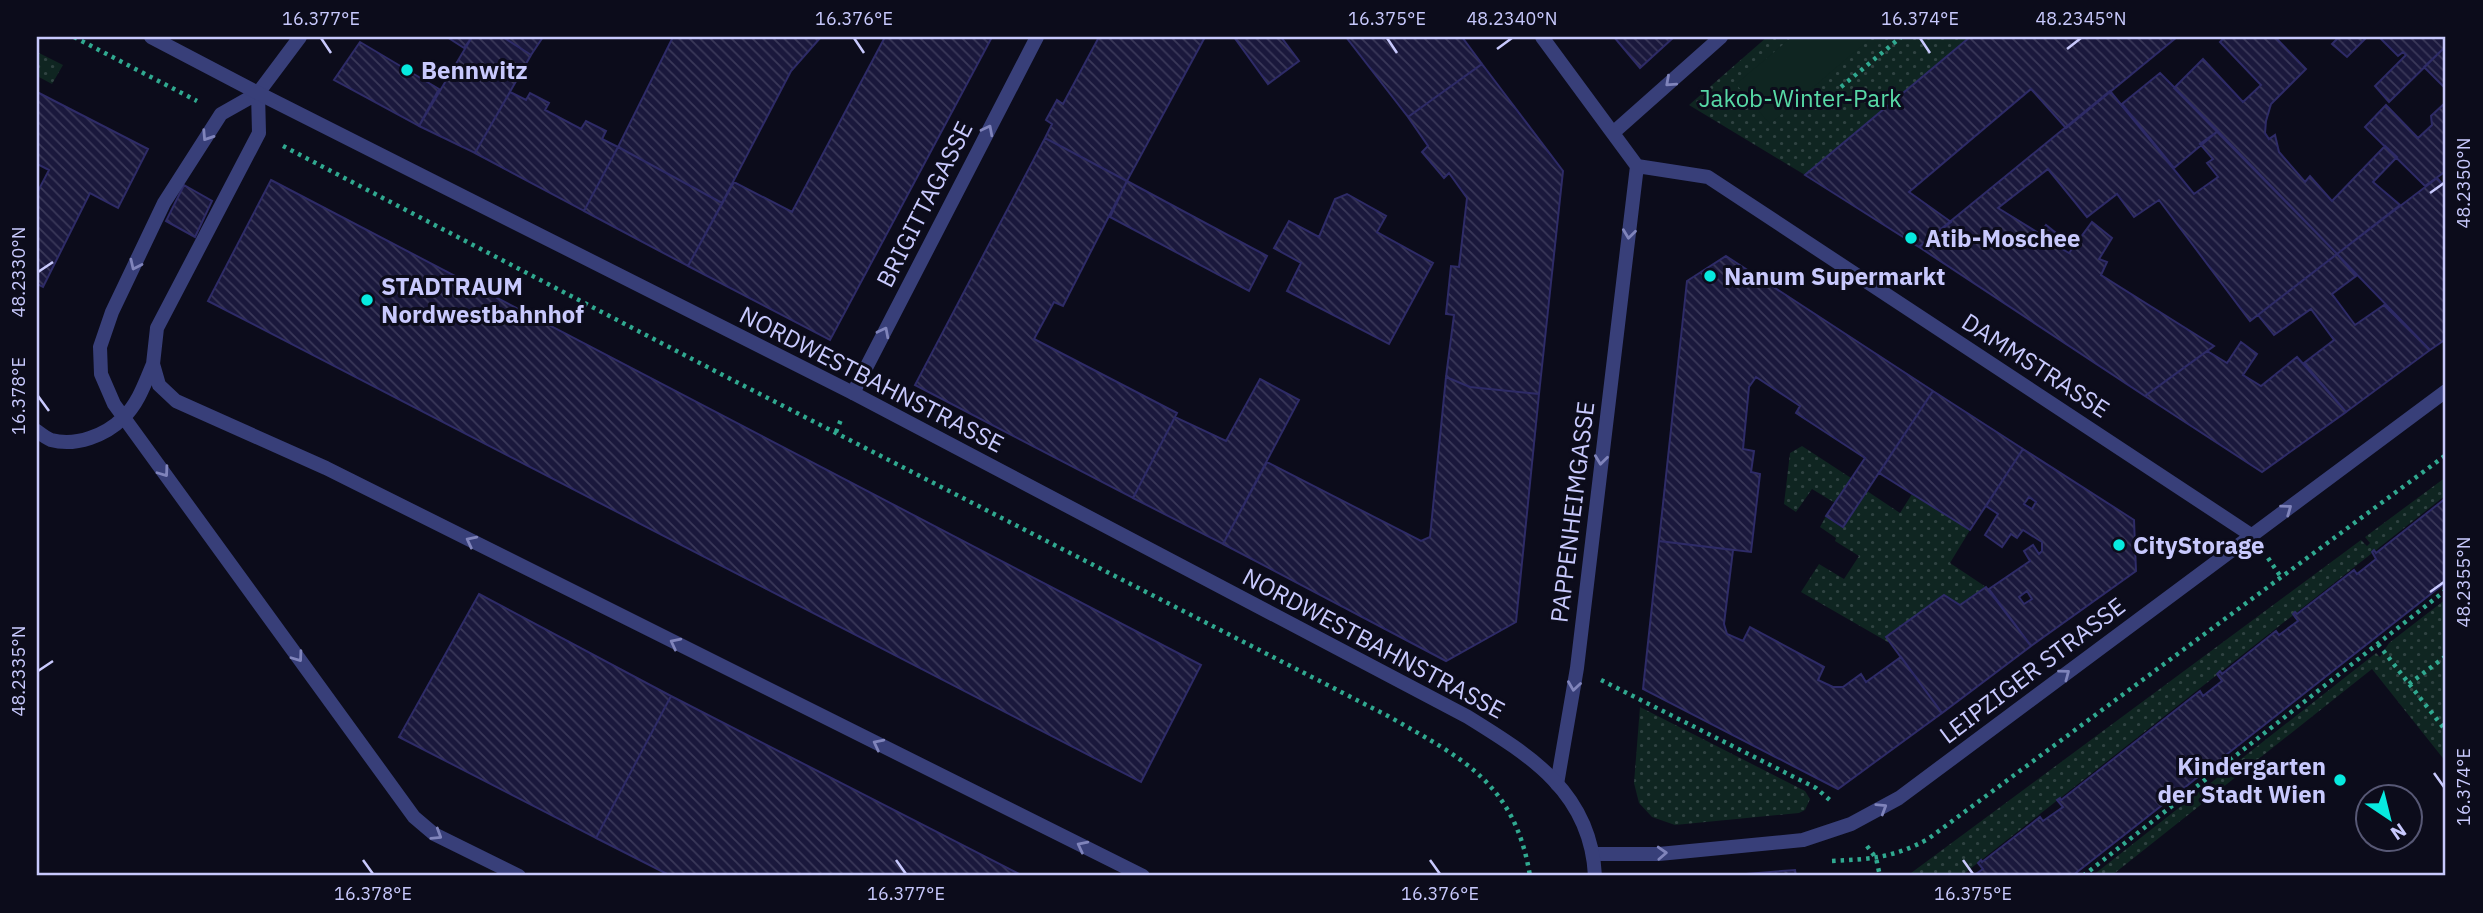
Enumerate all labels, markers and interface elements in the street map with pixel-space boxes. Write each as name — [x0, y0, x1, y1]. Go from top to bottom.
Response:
text: 16.377°E — [282, 7, 360, 30]
text: 16.376°E — [815, 7, 893, 30]
text: 16.375°E — [1348, 7, 1426, 30]
text: 48.2340°N — [1467, 7, 1557, 30]
text: 16.374°E — [1881, 7, 1959, 30]
text: 48.2345°N — [2036, 7, 2126, 30]
place label: Bennwitz — [421, 54, 528, 86]
marker: Bennwitz — [399, 62, 415, 78]
one-way arrow — [1666, 74, 1679, 86]
park label: Jakob-Winter-Park — [1698, 82, 1902, 114]
street label: BRIGITTAGASSE — [868, 116, 980, 292]
one-way arrow — [980, 125, 994, 137]
one-way arrow — [203, 128, 216, 141]
text: 48.2350°N — [2452, 138, 2475, 228]
place label: Atib-Moschee — [1925, 222, 2081, 254]
text: 48.2330°N — [7, 227, 30, 317]
one-way arrow — [1621, 228, 1636, 240]
marker: Atib-Moschee — [1903, 230, 1919, 246]
one-way arrow — [129, 258, 143, 270]
place label: Nanum Supermarkt — [1724, 260, 1945, 292]
marker: Nanum Supermarkt — [1702, 268, 1718, 284]
place label: STADTRAUM Nordwestbahnhof — [381, 270, 584, 330]
marker: STADTRAUM Nordwestbahnhof — [359, 292, 375, 308]
street label: NORDWESTBAHNSTRASSE — [734, 298, 1010, 460]
street label: DAMMSTRASSE — [1956, 305, 2116, 425]
one-way arrow — [876, 327, 889, 339]
text: 16.378°E — [7, 357, 30, 435]
street label: PAPPENHEIMGASSE — [1543, 400, 1601, 624]
one-way arrow — [1594, 454, 1609, 466]
one-way arrow — [156, 465, 168, 477]
one-way arrow — [2279, 504, 2292, 517]
place label: CityStorage — [2133, 529, 2265, 561]
one-way arrow — [466, 535, 478, 549]
marker: CityStorage — [2111, 537, 2127, 553]
text: 48.2355°N — [2452, 537, 2475, 627]
street label: NORDWESTBAHNSTRASSE — [1237, 560, 1511, 726]
street label: LEIPZIGER STRASSE — [1933, 590, 2131, 750]
text: 48.2335°N — [7, 626, 30, 716]
one-way arrow — [670, 637, 682, 651]
one-way arrow — [290, 649, 302, 661]
one-way arrow — [2057, 669, 2070, 682]
one-way arrow — [1567, 680, 1582, 691]
one-way arrow — [873, 739, 885, 753]
text: 16.374°E — [2452, 748, 2475, 826]
place label: Kindergarten der Stadt Wien — [2157, 750, 2326, 810]
marker: Kindergarten der Stadt Wien — [2332, 772, 2348, 788]
north arrow — [2354, 783, 2424, 853]
one-way arrow — [1874, 804, 1887, 817]
text: N — [2386, 818, 2411, 846]
one-way arrow — [430, 826, 443, 839]
one-way arrow — [1077, 840, 1089, 854]
one-way arrow — [1656, 846, 1667, 861]
text: 16.378°E — [334, 882, 412, 905]
text: 16.377°E — [867, 882, 945, 905]
text: 16.376°E — [1401, 882, 1479, 905]
text: 16.375°E — [1934, 882, 2012, 905]

